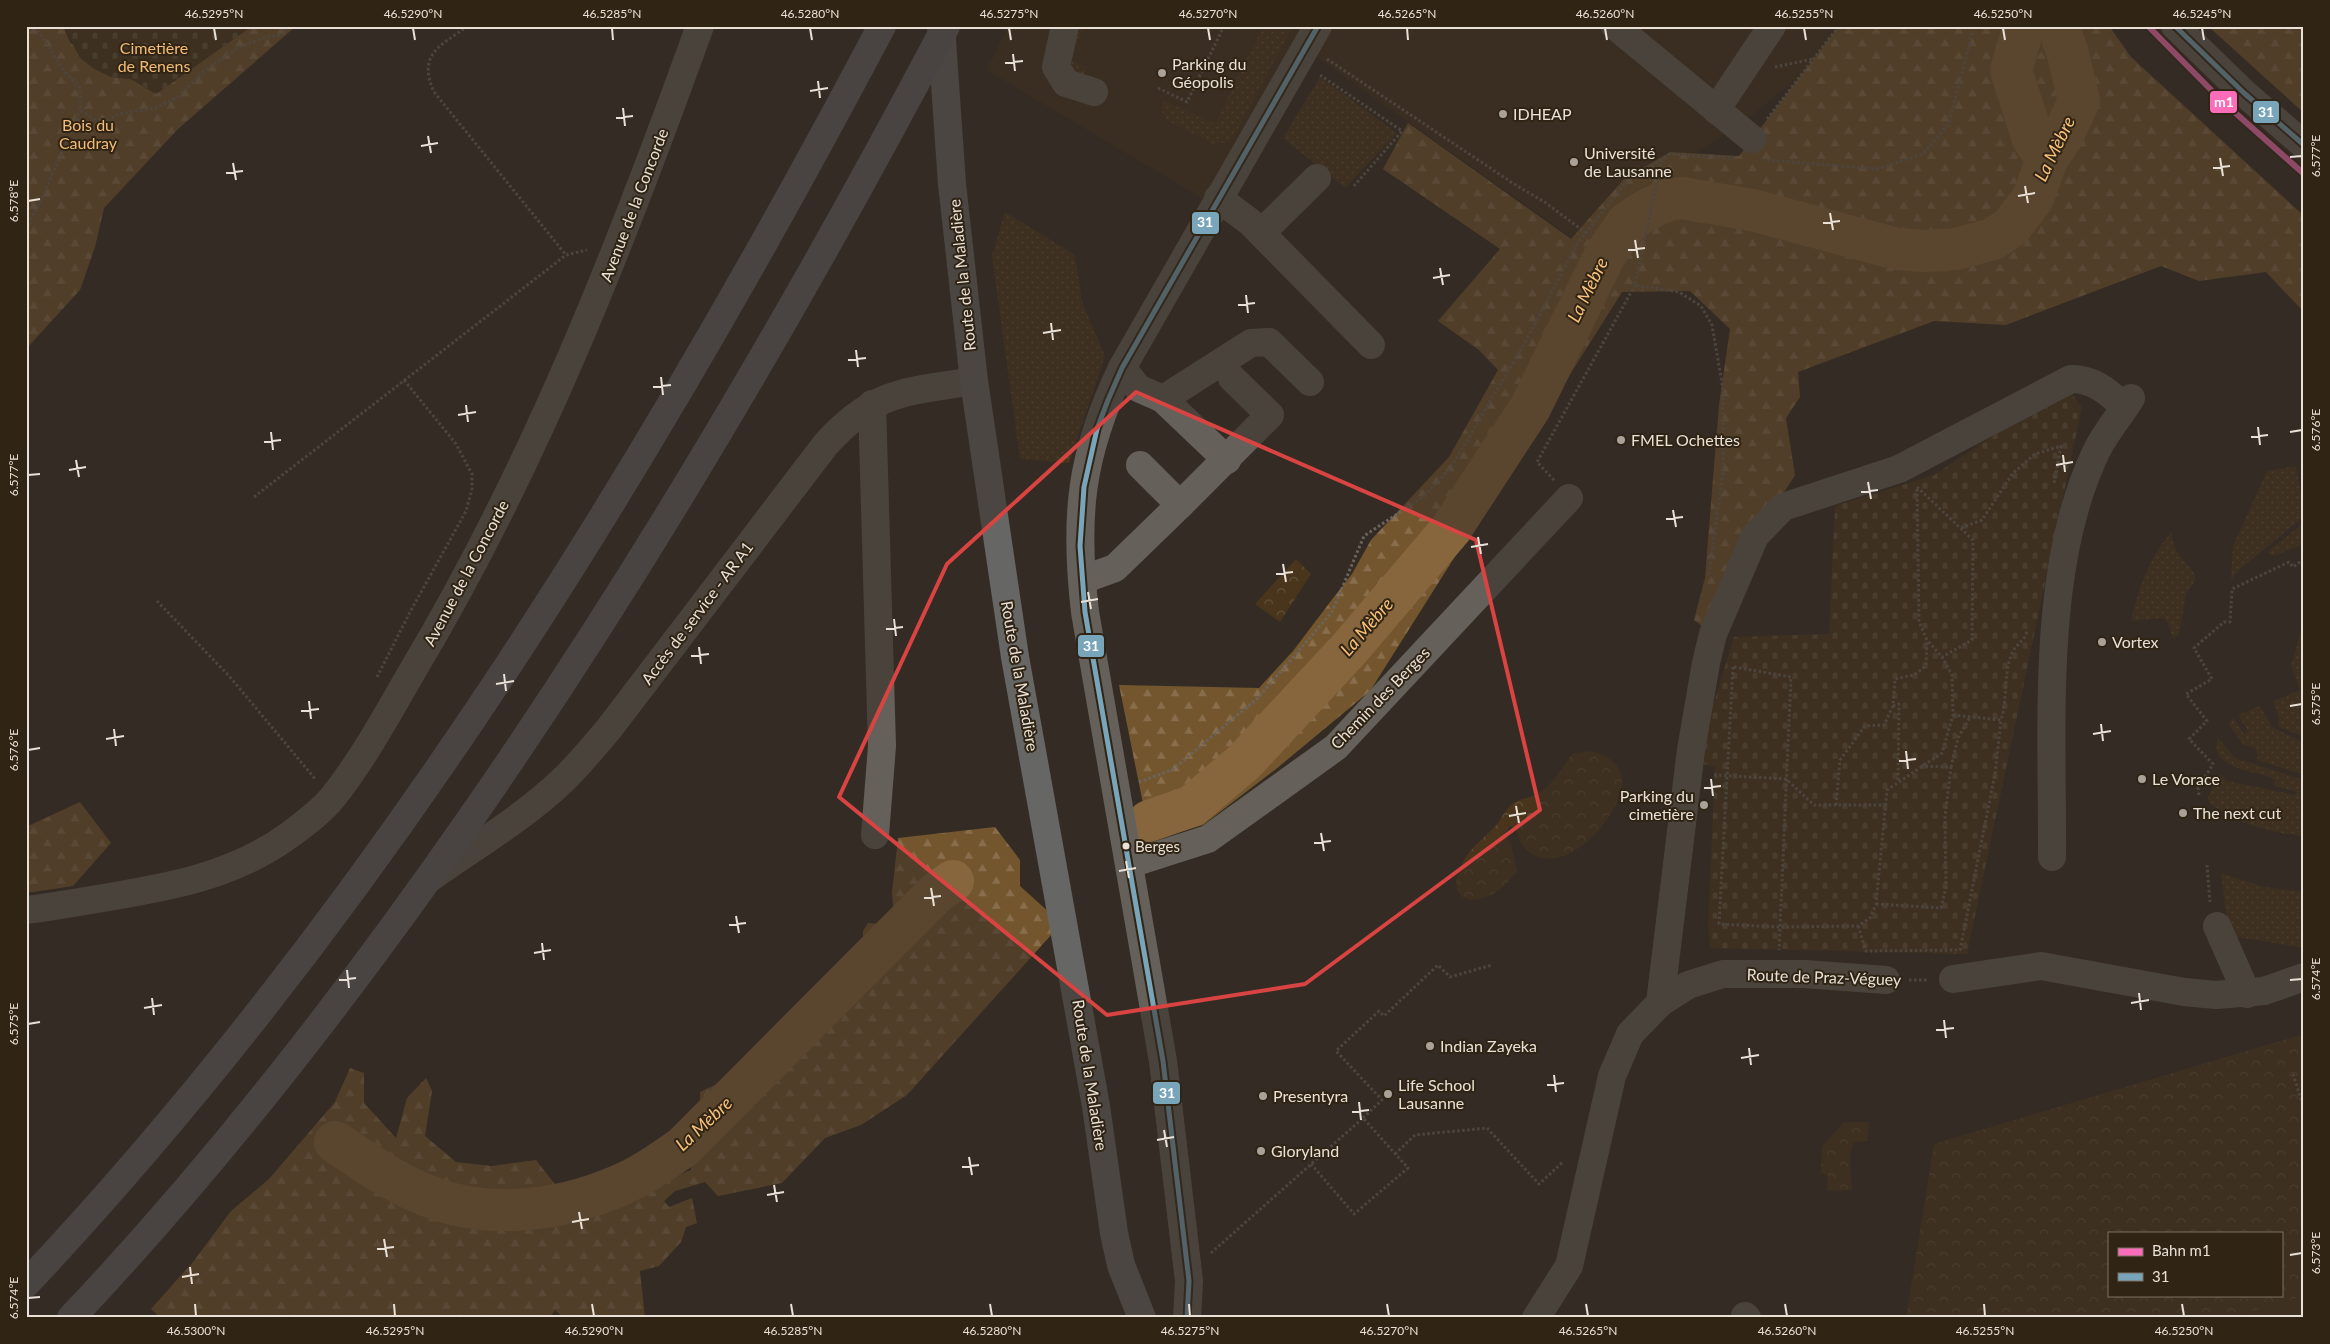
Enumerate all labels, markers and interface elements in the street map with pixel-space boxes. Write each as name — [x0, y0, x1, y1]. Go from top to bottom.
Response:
text: 46.5295°N — [185, 6, 243, 21]
text: 46.5290°N — [384, 6, 442, 21]
text: 46.5285°N — [583, 6, 641, 21]
text: 46.5280°N — [781, 6, 839, 21]
text: 46.5275°N — [980, 6, 1038, 21]
text: 46.5270°N — [1179, 6, 1237, 21]
text: 46.5265°N — [1378, 6, 1436, 21]
text: 46.5260°N — [1576, 6, 1634, 21]
text: 46.5255°N — [1775, 6, 1833, 21]
text: 46.5250°N — [1974, 6, 2032, 21]
text: 46.5245°N — [2173, 6, 2231, 21]
park label: Cimetière de Renens — [118, 38, 190, 75]
place label: Parking du Géopolis — [1172, 54, 1246, 91]
marker: Parking du Géopolis — [1156, 67, 1168, 79]
line badge: m1 — [2209, 90, 2238, 114]
text: m1 — [2214, 93, 2234, 110]
line badge: 31 — [2252, 100, 2280, 124]
text: 31 — [2258, 103, 2274, 120]
place label: IDHEAP — [1513, 104, 1572, 123]
marker: IDHEAP — [1497, 108, 1509, 120]
water label: La Mèbre — [2029, 113, 2079, 185]
park label: Bois du Caudray — [59, 115, 118, 152]
street label: Avenue de la Concorde — [596, 126, 672, 284]
text: 6.577°E — [2308, 135, 2323, 177]
place label: Université de Lausanne — [1584, 143, 1672, 180]
marker: Université de Lausanne — [1568, 156, 1580, 168]
text: 6.578°E — [6, 180, 21, 222]
street label: Route de la Maladière — [944, 198, 979, 352]
line badge: 31 — [1191, 211, 1220, 235]
text: 31 — [1197, 213, 1213, 230]
water label: La Mèbre — [1562, 254, 1612, 326]
text: 6.576°E — [2308, 409, 2323, 451]
place label: FMEL Ochettes — [1631, 430, 1740, 449]
marker: FMEL Ochettes — [1615, 434, 1627, 446]
text: 6.577°E — [6, 454, 21, 496]
street label: Avenue de la Concorde — [419, 497, 512, 649]
street label: Accès de service - AR A1 — [637, 538, 757, 688]
water label: La Mèbre — [1335, 593, 1397, 660]
street label: Route de la Maladière — [998, 599, 1043, 753]
place label: Vortex — [2112, 632, 2159, 651]
line badge: 31 — [1077, 634, 1105, 658]
marker: Vortex — [2096, 636, 2108, 648]
text: 31 — [1083, 637, 1099, 654]
street label: Chemin des Berges — [1326, 643, 1433, 753]
text: 6.575°E — [2308, 683, 2323, 725]
text: 6.576°E — [6, 729, 21, 771]
place label: Le Vorace — [2152, 769, 2220, 788]
marker: Le Vorace — [2136, 773, 2148, 785]
place label: Parking du cimetière — [1620, 786, 1694, 823]
marker: Parking du cimetière — [1698, 799, 1710, 811]
place label: The next cut — [2193, 803, 2281, 822]
marker: The next cut — [2177, 807, 2189, 819]
place label: Berges — [1135, 837, 1180, 855]
marker: Berges — [1121, 841, 1131, 851]
text: 6.574°E — [2308, 958, 2323, 1000]
street label: Route de Praz-Véguey — [1746, 964, 1902, 989]
street label: Route de la Maladière — [1069, 998, 1112, 1152]
text: 6.575°E — [6, 1003, 21, 1045]
place label: Indian Zayeka — [1440, 1036, 1537, 1055]
marker: Indian Zayeka — [1424, 1040, 1436, 1052]
place label: Life School Lausanne — [1398, 1075, 1475, 1112]
line badge: 31 — [1152, 1081, 1181, 1105]
text: 31 — [1159, 1084, 1175, 1101]
place label: Presentyra — [1273, 1086, 1348, 1105]
marker: Life School Lausanne — [1382, 1088, 1394, 1100]
marker: Presentyra — [1257, 1090, 1269, 1102]
water label: La Mèbre — [670, 1092, 736, 1155]
place label: Gloryland — [1271, 1141, 1339, 1160]
marker: Gloryland — [1255, 1145, 1267, 1157]
legend — [2108, 1232, 2282, 1296]
text: 6.573°E — [2308, 1232, 2323, 1274]
text: Bahn m1 — [2152, 1241, 2211, 1259]
text: 31 — [2152, 1267, 2169, 1285]
text: 6.574°E — [6, 1277, 21, 1319]
text: 46.5300°N — [167, 1323, 225, 1338]
text: 46.5295°N — [366, 1323, 424, 1338]
text: 46.5290°N — [565, 1323, 623, 1338]
text: 46.5285°N — [764, 1323, 822, 1338]
text: 46.5280°N — [963, 1323, 1021, 1338]
text: 46.5275°N — [1161, 1323, 1219, 1338]
text: 46.5270°N — [1360, 1323, 1418, 1338]
text: 46.5265°N — [1559, 1323, 1617, 1338]
text: 46.5260°N — [1758, 1323, 1816, 1338]
text: 46.5255°N — [1956, 1323, 2014, 1338]
text: 46.5250°N — [2155, 1323, 2213, 1338]

